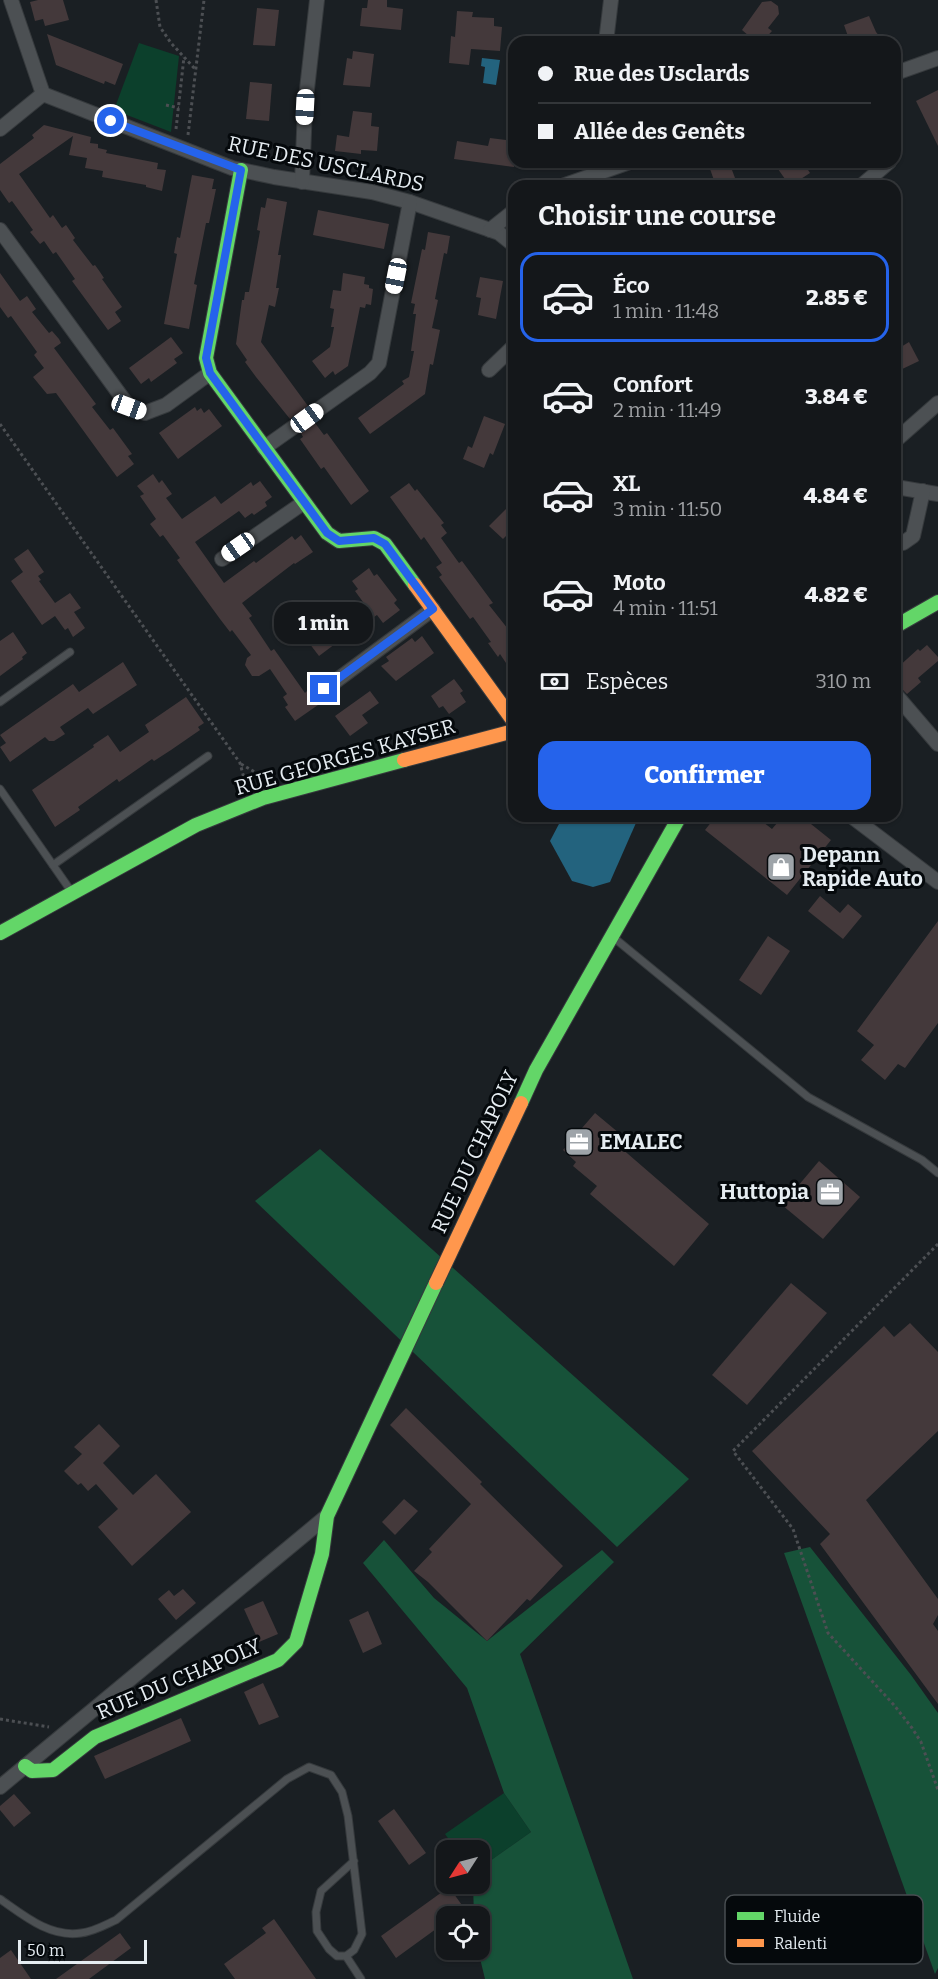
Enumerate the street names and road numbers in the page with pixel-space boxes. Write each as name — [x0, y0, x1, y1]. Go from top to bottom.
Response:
street label: RUE DES USCLARDS — [225, 130, 427, 198]
street label: RUE GEORGES KAYSER — [232, 713, 458, 801]
street label: RUE DU CHAPOLY — [426, 1066, 524, 1237]
street label: RUE DU CHAPOLY — [93, 1632, 266, 1725]

